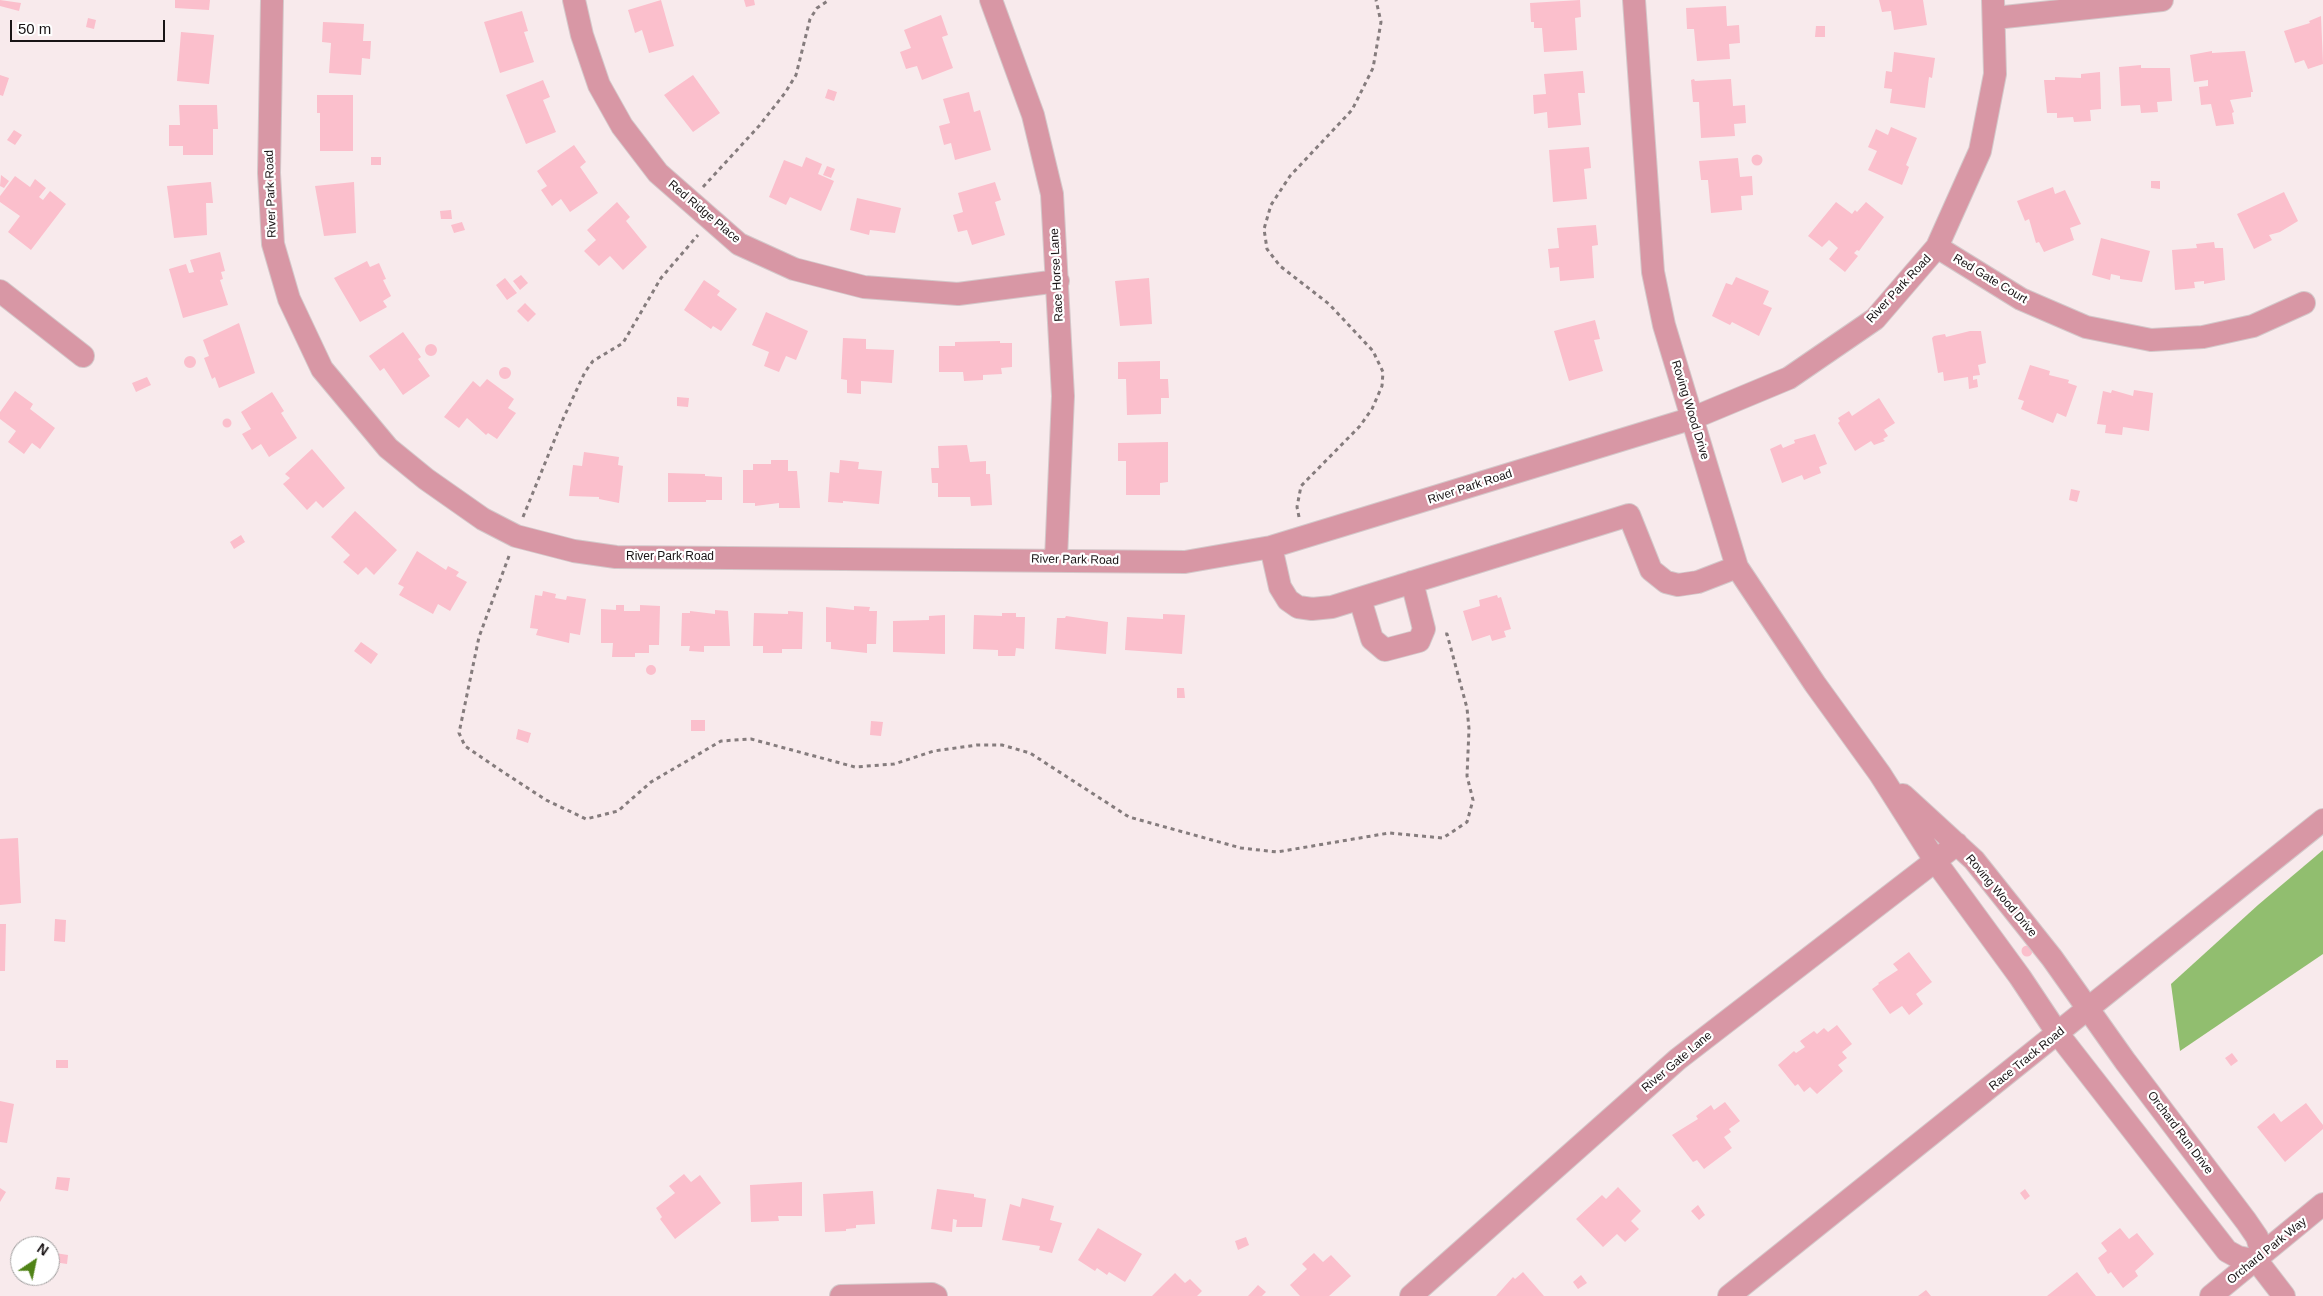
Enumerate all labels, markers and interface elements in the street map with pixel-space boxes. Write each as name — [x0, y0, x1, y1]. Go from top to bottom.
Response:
scale bar — [12, 10, 168, 42]
text: 50 m — [18, 20, 51, 37]
street label: River Park Road — [262, 150, 280, 238]
street label: Red Ridge Place — [665, 178, 743, 246]
street label: Race Horse Lane — [1047, 228, 1067, 322]
street label: Red Gate Court — [1950, 251, 2030, 307]
street label: River Park Road — [1864, 252, 1934, 326]
street label: Roving Wood Drive — [1668, 359, 1712, 461]
street label: River Park Road — [1426, 467, 1514, 507]
street label: River Park Road — [626, 550, 714, 564]
street label: River Park Road — [1031, 552, 1119, 568]
street label: Roving Wood Drive — [1962, 852, 2040, 940]
street label: Race Track Road — [1986, 1024, 2068, 1094]
street label: River Gate Lane — [1639, 1028, 1715, 1096]
street label: Orchard Run Drive — [2144, 1089, 2216, 1177]
street label: Orchard Park Way — [2224, 1214, 2310, 1288]
north arrow — [10, 1236, 60, 1286]
text: N — [34, 1240, 51, 1259]

